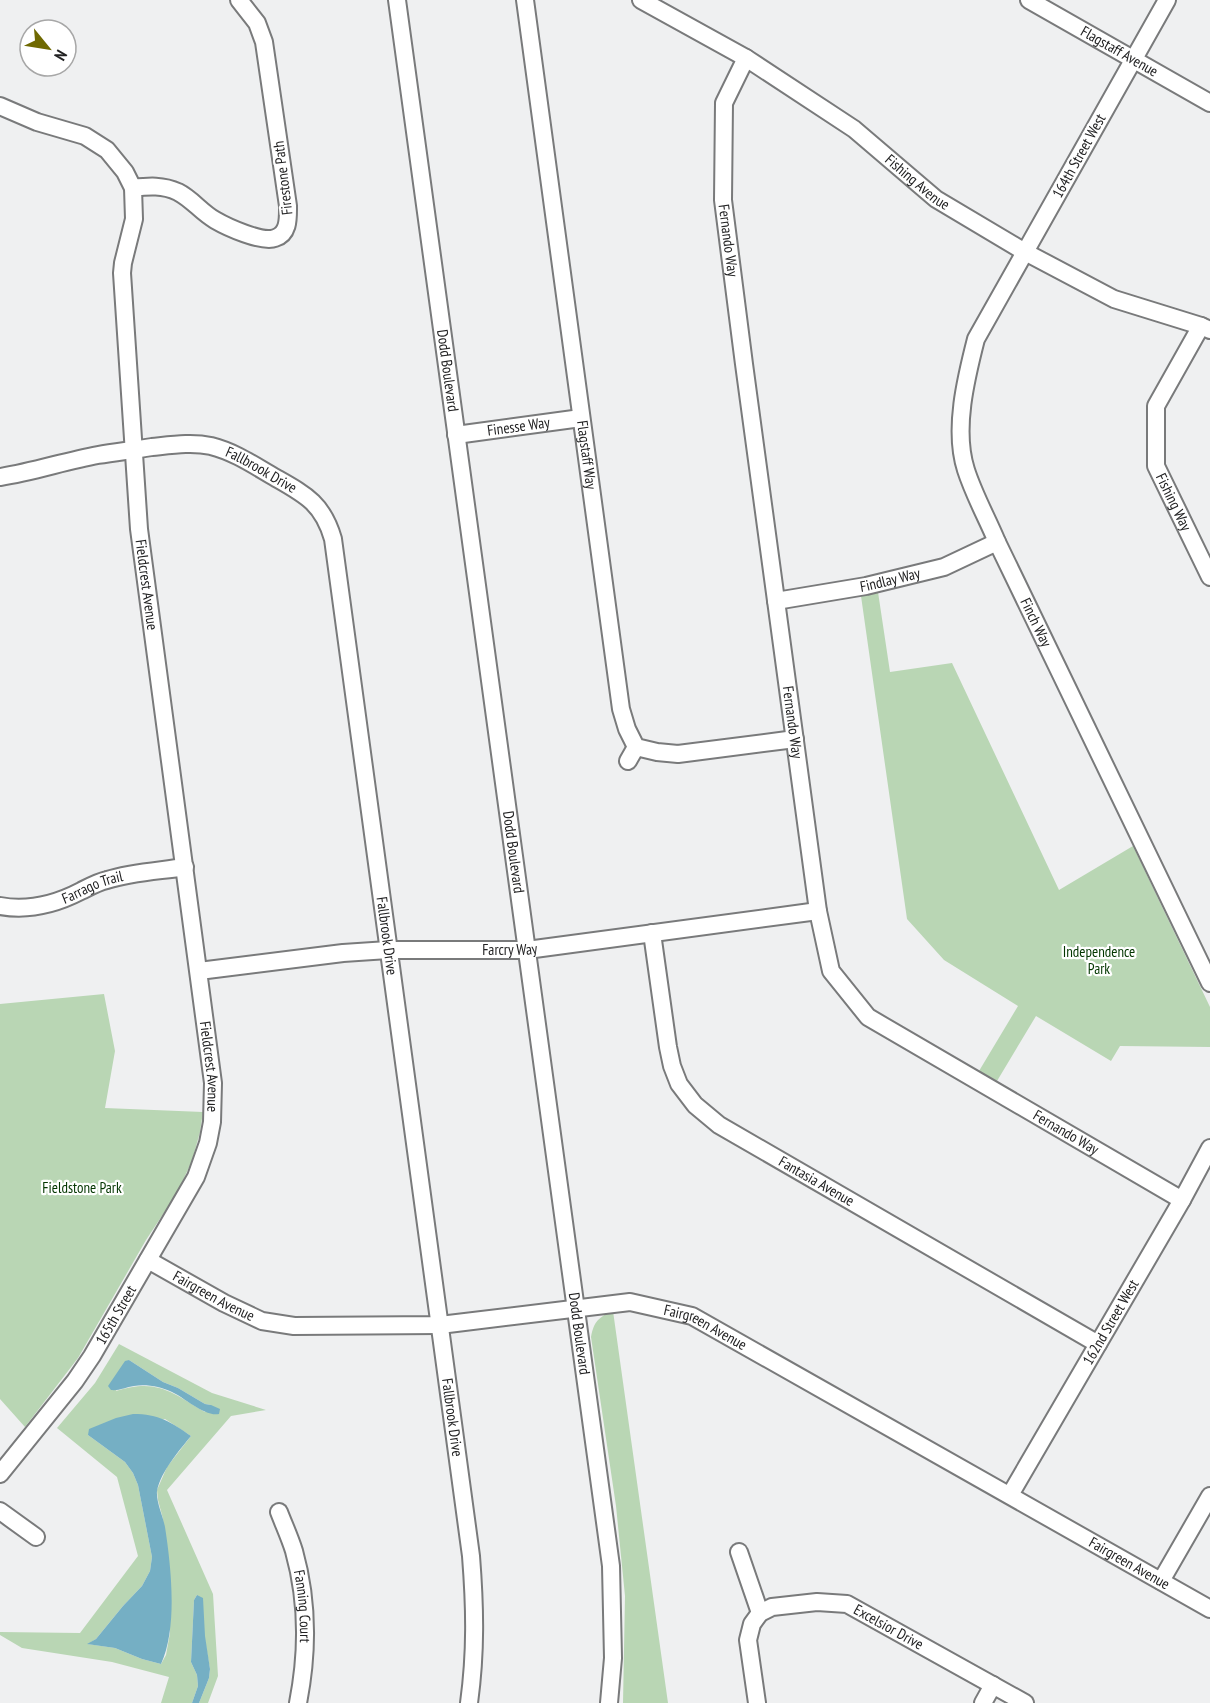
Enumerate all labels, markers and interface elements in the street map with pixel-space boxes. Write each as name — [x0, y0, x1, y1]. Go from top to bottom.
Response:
north arrow — [18, 18, 78, 78]
street label: Flagstaff Avenue — [1078, 21, 1162, 81]
text: N — [50, 47, 72, 64]
street label: 164th Street West — [1048, 110, 1109, 201]
street label: Firestone Path — [269, 140, 296, 216]
street label: Fishing Avenue — [881, 150, 953, 214]
street label: Fernando Way — [715, 203, 743, 278]
street label: Dodd Boulevard — [433, 328, 463, 413]
street label: Finesse Way — [486, 412, 551, 440]
street label: Flagstaff Way — [573, 419, 601, 491]
street label: Fallbrook Drive — [223, 442, 301, 497]
street label: Fishing Way — [1152, 470, 1196, 534]
street label: Fieldcrest Avenue — [131, 538, 162, 631]
street label: Findlay Way — [858, 563, 922, 596]
street label: Finch Way — [1016, 595, 1056, 650]
street label: Fernando Way — [779, 685, 807, 760]
street label: Dodd Boulevard — [499, 810, 529, 894]
street label: Farrago Trail — [59, 866, 125, 908]
street label: Fallbrook Drive — [373, 895, 402, 976]
street label: Farcry Way — [482, 939, 539, 959]
park label: Independence Park — [1063, 942, 1135, 978]
street label: Fieldcrest Avenue — [196, 1020, 223, 1112]
street label: Fernando Way — [1030, 1105, 1103, 1159]
street label: Fantasia Avenue — [776, 1152, 858, 1210]
park label: Fieldstone Park — [42, 1178, 122, 1197]
street label: Fairgreen Avenue — [170, 1266, 258, 1325]
street label: 162nd Street West — [1078, 1276, 1143, 1368]
street label: 165th Street — [91, 1282, 140, 1348]
street label: Dodd Boulevard — [565, 1291, 595, 1376]
street label: Fairgreen Avenue — [662, 1300, 750, 1354]
street label: Fallbrook Drive — [438, 1377, 467, 1458]
street label: Fairgreen Avenue — [1086, 1532, 1173, 1593]
street label: Fanning Court — [290, 1568, 315, 1643]
street label: Excelsior Drive — [851, 1600, 927, 1654]

